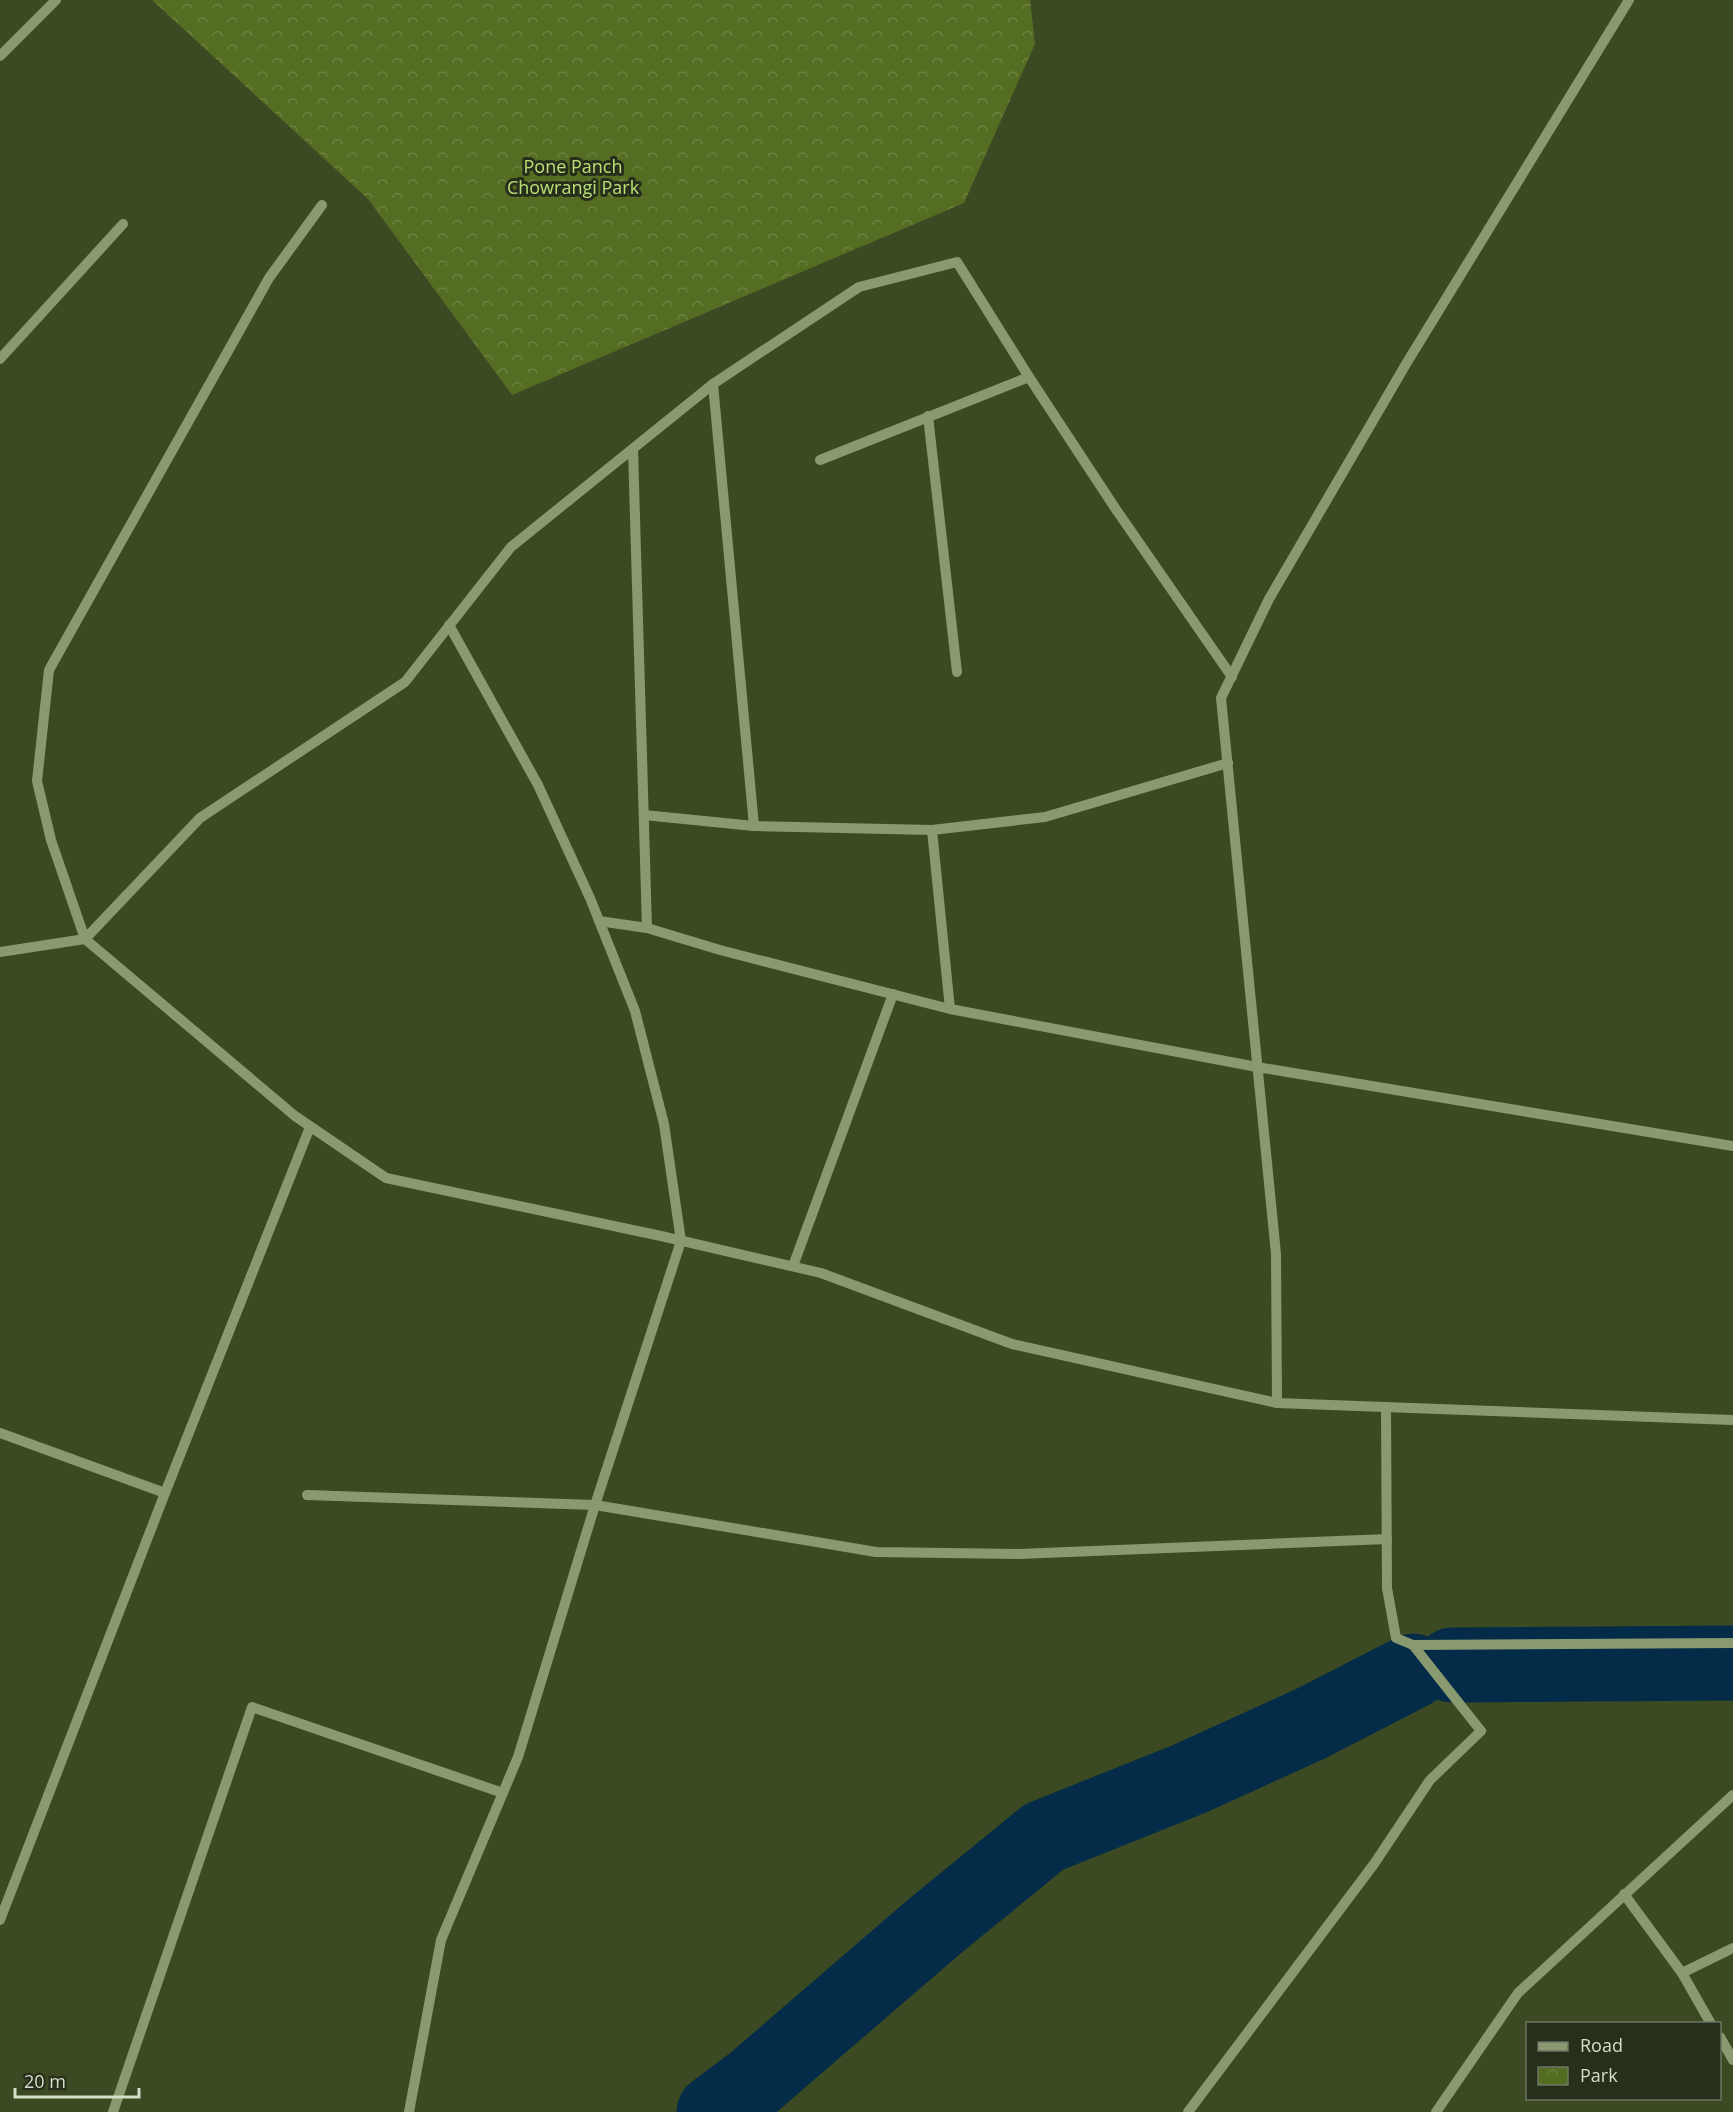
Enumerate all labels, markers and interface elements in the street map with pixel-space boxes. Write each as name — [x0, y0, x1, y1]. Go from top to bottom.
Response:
park label: Pone Panch Chowrangi Park — [507, 154, 640, 199]
legend — [1526, 2022, 1721, 2100]
text: Road — [1580, 2033, 1623, 2057]
scale bar — [15, 2061, 140, 2099]
text: Park — [1580, 2063, 1618, 2087]
text: 20 m — [24, 2069, 66, 2093]

